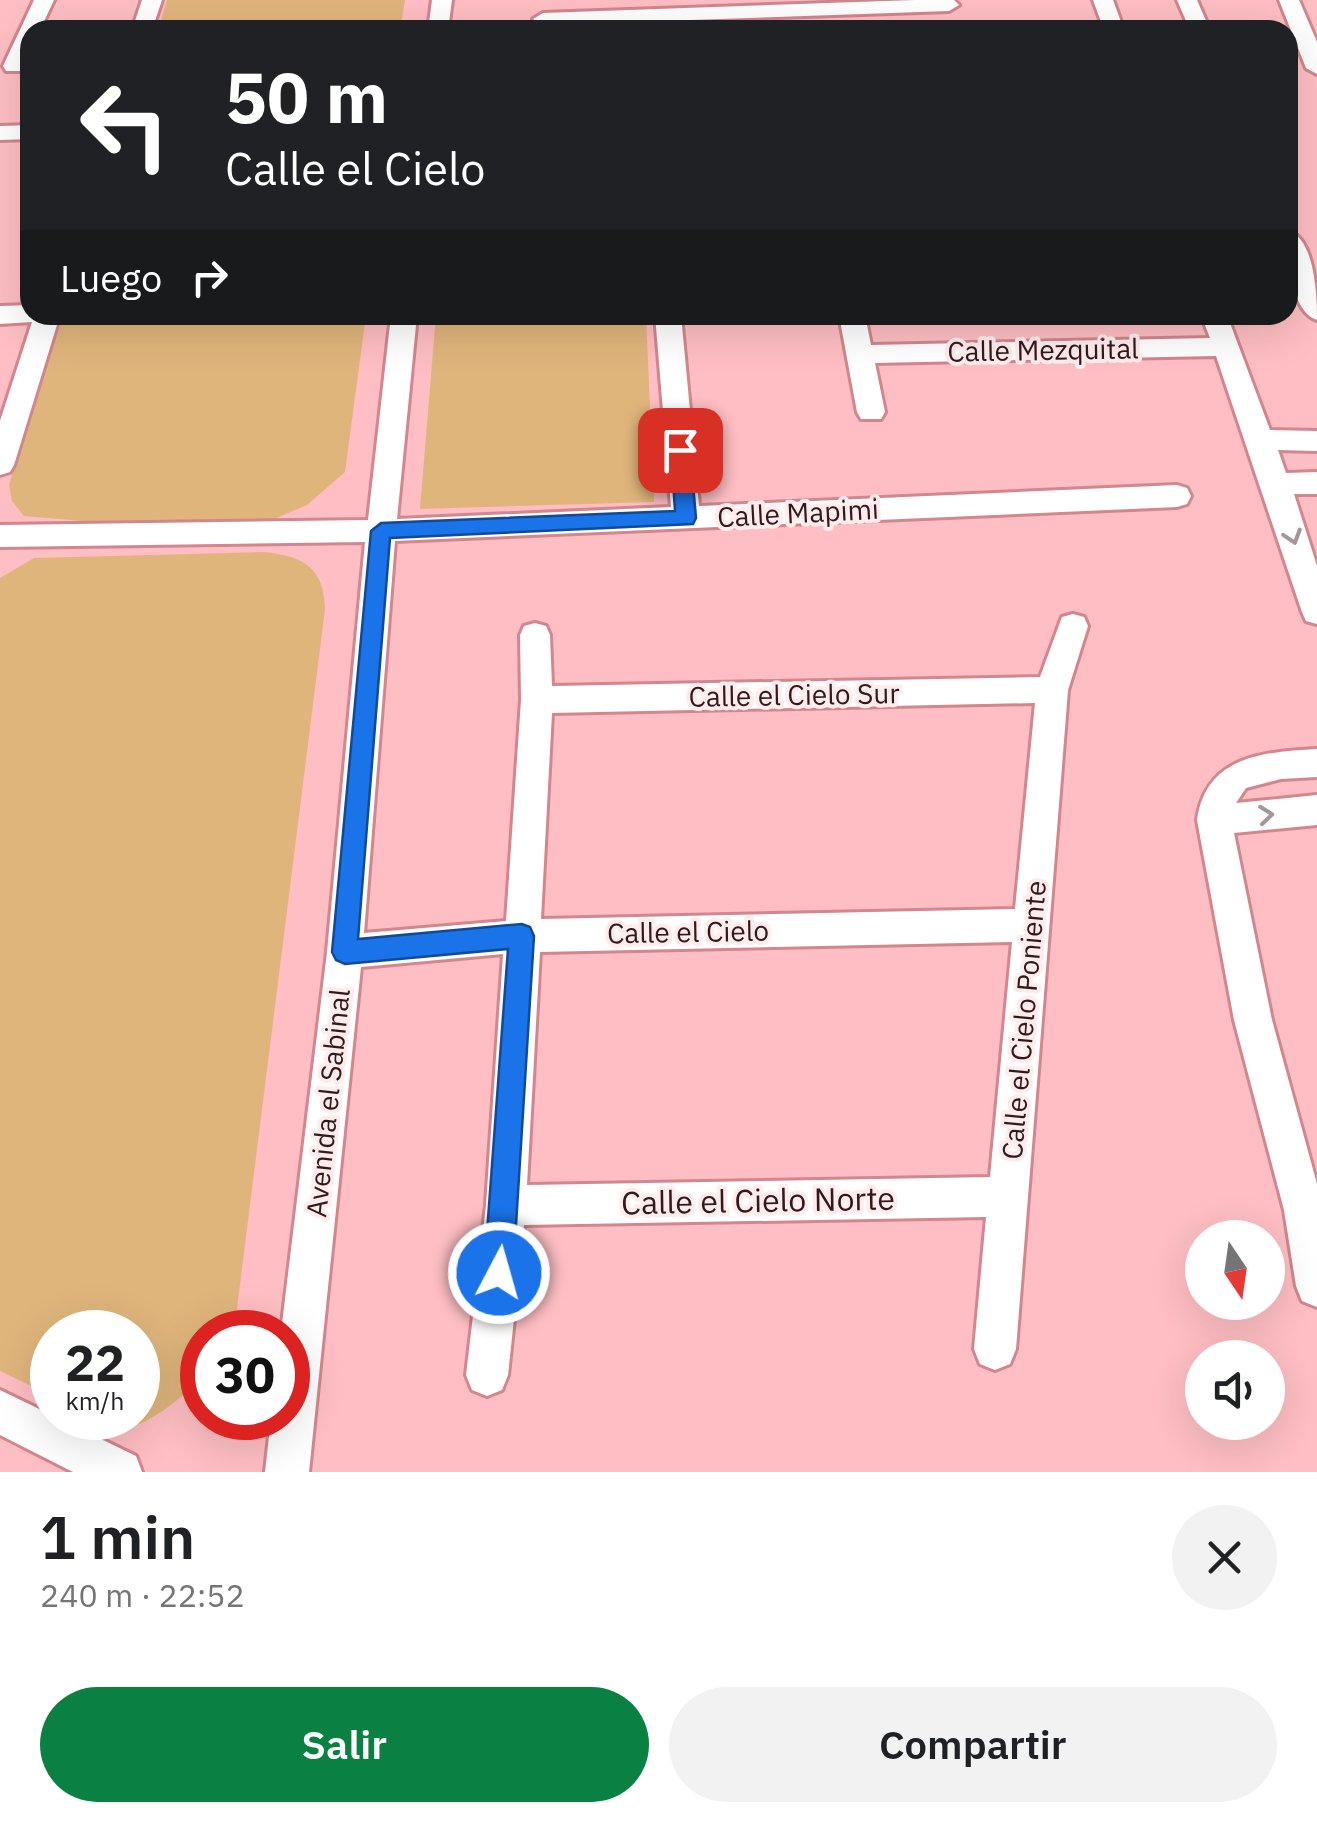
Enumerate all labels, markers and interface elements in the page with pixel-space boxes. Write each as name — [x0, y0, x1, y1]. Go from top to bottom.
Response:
text: 50 m — [225, 51, 388, 142]
icon: left — [60, 60, 190, 190]
text: Calle el Cielo — [225, 139, 485, 197]
icon: right — [182, 250, 237, 305]
text: Luego — [60, 253, 162, 302]
street label: Calle Mezquital — [947, 329, 1139, 370]
pin — [638, 408, 723, 493]
icon: arrive — [653, 423, 708, 478]
street label: Calle Mapimi — [716, 490, 880, 535]
one-way arrow — [1282, 528, 1302, 545]
street label: Calle el Cielo Sur — [688, 674, 900, 715]
one-way arrow — [1258, 805, 1274, 827]
street label: Calle el Cielo Poniente — [993, 879, 1054, 1161]
street label: Calle el Cielo — [607, 912, 769, 951]
street label: Avenida el Sabinal — [297, 987, 358, 1219]
street label: Calle el Cielo Norte — [621, 1177, 895, 1223]
north arrow — [1185, 1220, 1285, 1320]
map controls — [1185, 1220, 1285, 1440]
position arrow — [447, 1221, 551, 1325]
speed limit sign: 30 — [180, 1310, 310, 1440]
text: 22 — [65, 1330, 125, 1395]
button: sound — [1185, 1340, 1285, 1440]
text: km/h — [66, 1384, 124, 1417]
text: 1 min — [40, 1497, 195, 1576]
button: close — [1172, 1505, 1277, 1610]
text: 240 m · 22:52 — [40, 1574, 245, 1616]
button: Salir — [40, 1687, 649, 1802]
button: Compartir — [669, 1687, 1277, 1802]

